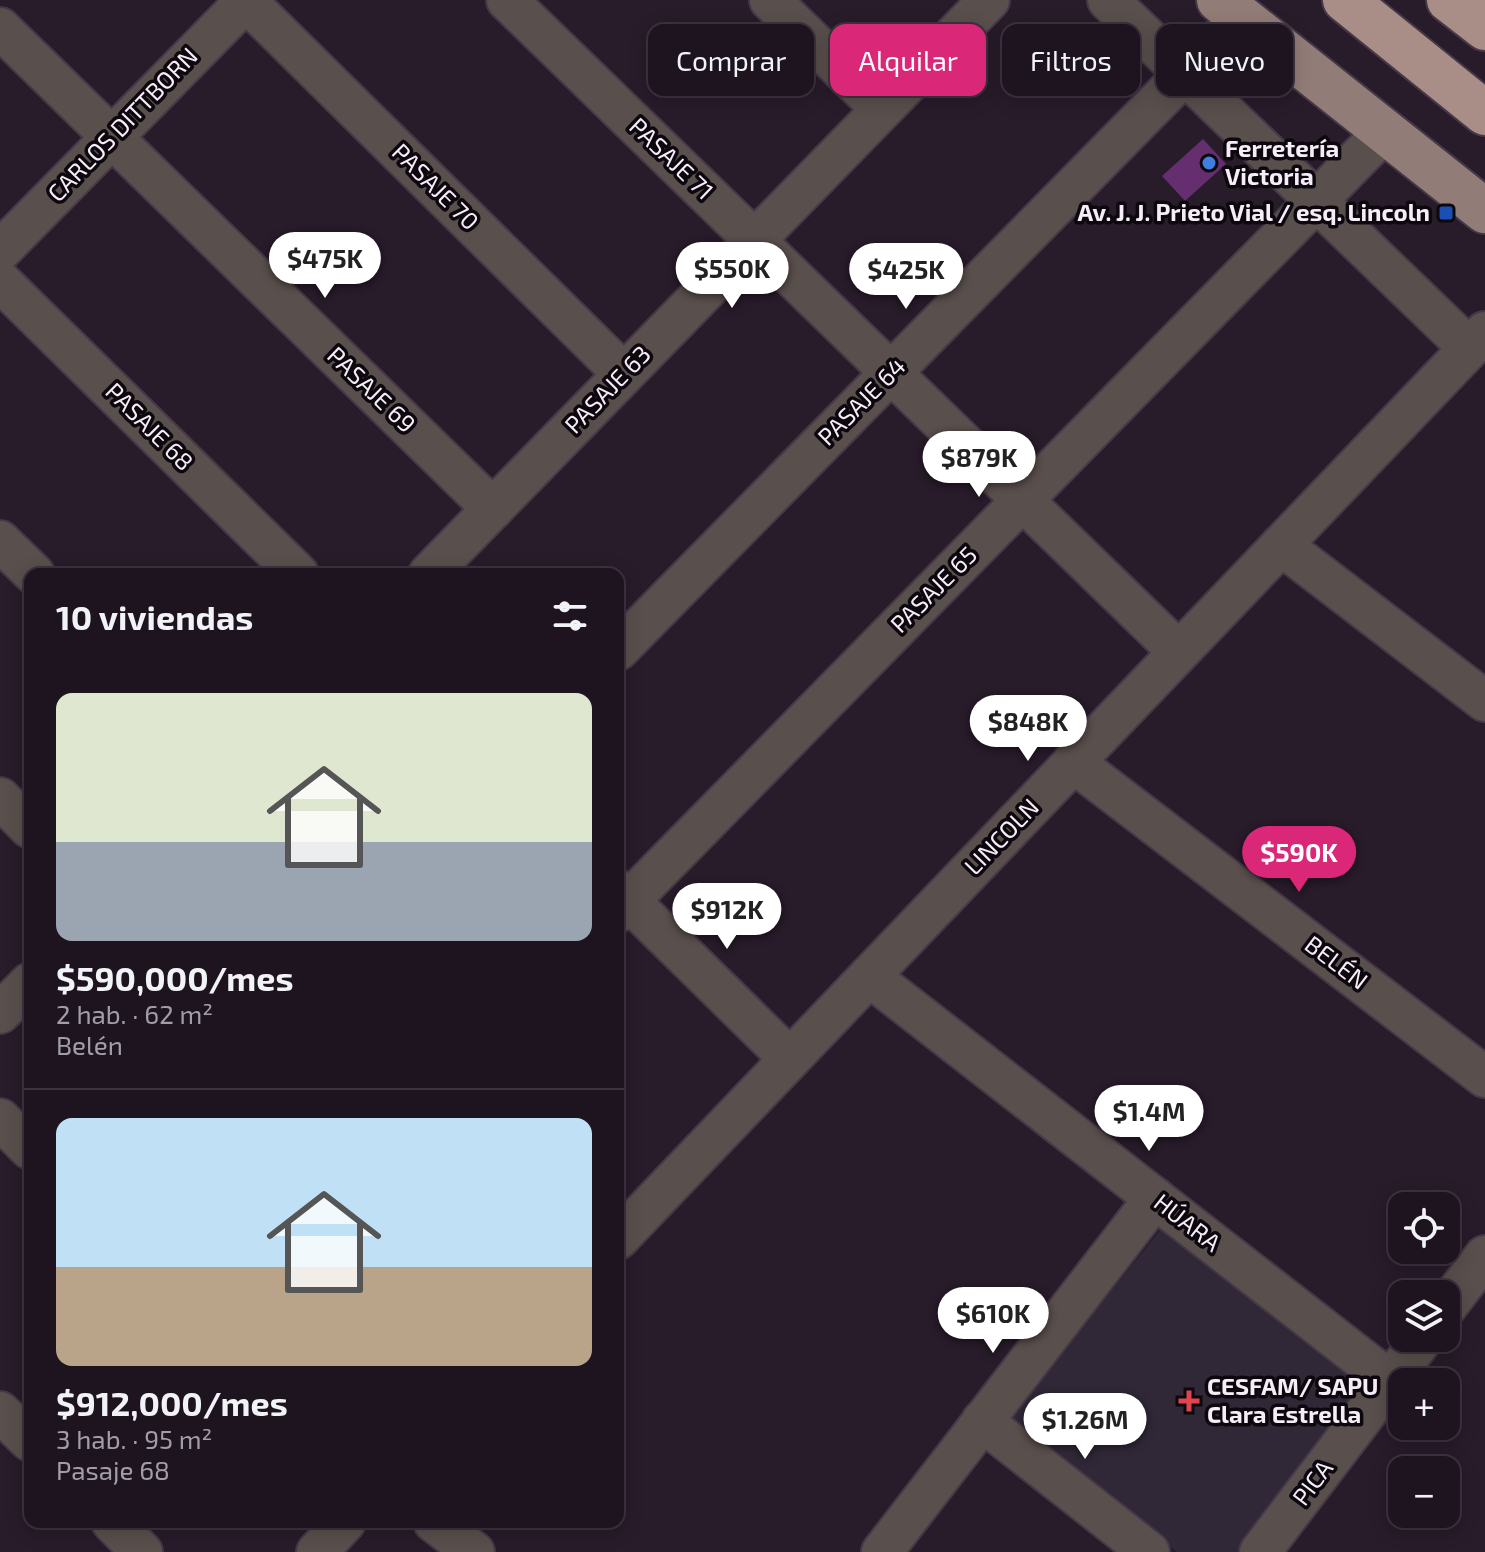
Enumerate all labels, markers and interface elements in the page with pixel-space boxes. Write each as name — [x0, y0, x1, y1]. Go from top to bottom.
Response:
chip: Comprar — [648, 24, 814, 96]
chip: Alquilar — [830, 24, 986, 96]
chip: Filtros — [1002, 24, 1140, 96]
chip: Nuevo — [1156, 24, 1293, 96]
street label: CARLOS DITTBORN — [41, 41, 203, 207]
street label: PASAJE 71 — [624, 111, 720, 205]
place label: Ferretería Victoria — [1225, 133, 1339, 190]
street label: PASAJE 70 — [387, 137, 485, 235]
marker: Ferretería Victoria — [1200, 154, 1218, 172]
place label: Av. J. J. Prieto Vial / esq. Lincoln — [1077, 197, 1430, 226]
marker: Av. J. J. Prieto Vial / esq. Lincoln — [1437, 204, 1455, 222]
pin: $475K — [269, 232, 381, 300]
text: $475K — [287, 242, 363, 273]
pin: $550K — [676, 242, 788, 310]
pin: $425K — [850, 243, 962, 311]
text: $550K — [694, 252, 770, 283]
text: $425K — [867, 253, 945, 284]
street label: PASAJE 63 — [558, 339, 656, 439]
street label: PASAJE 69 — [322, 340, 422, 438]
street label: PASAJE 64 — [811, 351, 911, 451]
street label: PASAJE 68 — [100, 376, 200, 476]
pin: $879K — [923, 431, 1035, 499]
text: $879K — [941, 441, 1017, 472]
street label: PASAJE 65 — [884, 540, 982, 638]
icon: filters — [548, 594, 592, 638]
text: 10 viviendas — [56, 596, 253, 637]
pin: $848K — [972, 695, 1084, 763]
text: $848K — [988, 705, 1068, 736]
icon: home — [252, 745, 396, 889]
street label: LINCOLN — [958, 792, 1044, 880]
pin: $590K — [1243, 826, 1355, 894]
text: $590K — [1260, 836, 1338, 867]
pin: $912K — [671, 883, 783, 951]
text: $912K — [690, 893, 764, 924]
street label: BELÉN — [1300, 929, 1374, 995]
text: $590,000/mes — [56, 957, 293, 998]
text: 2 hab. · 62 m² — [56, 998, 213, 1029]
text: Belén — [56, 1029, 123, 1060]
pin: $1.4M — [1093, 1085, 1205, 1153]
text: $1.4M — [1113, 1095, 1185, 1126]
icon: home — [252, 1170, 396, 1314]
street label: HÚARA — [1149, 1187, 1227, 1257]
map controls — [1388, 1192, 1460, 1528]
button: locate — [1388, 1192, 1460, 1264]
button: layers — [1388, 1280, 1460, 1352]
pin: $610K — [937, 1287, 1049, 1355]
text: $610K — [956, 1297, 1030, 1328]
button: + — [1388, 1368, 1460, 1440]
place label: CESFAM/ SAPU Clara Estrella — [1207, 1371, 1378, 1428]
text: $912,000/mes — [56, 1382, 288, 1423]
marker: CESFAM/ SAPU Clara Estrella — [1178, 1390, 1200, 1412]
pin: $1.26M — [1020, 1393, 1150, 1461]
text: $1.26M — [1042, 1403, 1128, 1434]
text: 3 hab. · 95 m² — [56, 1423, 212, 1454]
text: Pasaje 68 — [56, 1454, 170, 1485]
street label: PICA — [1285, 1454, 1338, 1510]
button: − — [1388, 1456, 1460, 1528]

